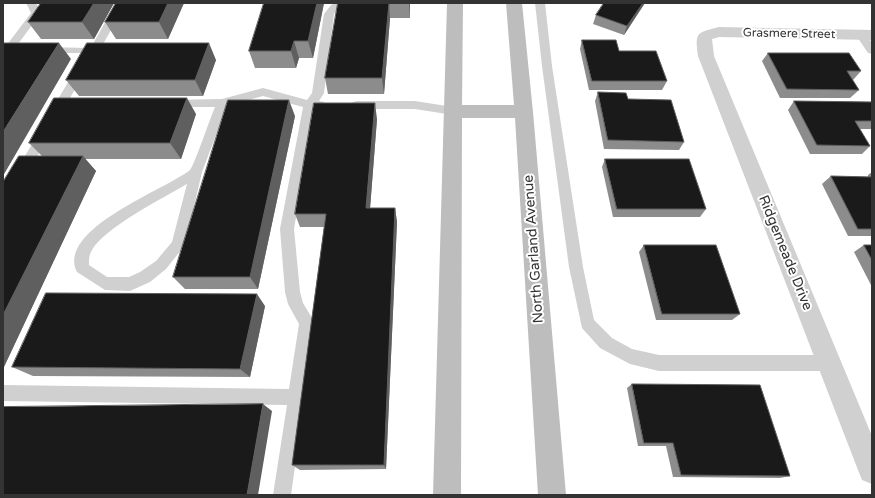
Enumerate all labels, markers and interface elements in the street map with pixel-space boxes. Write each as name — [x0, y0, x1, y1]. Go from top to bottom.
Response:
street label: Grasmere Street — [743, 26, 835, 42]
street label: North Garland Avenue — [520, 174, 548, 324]
street label: Ridgemeade Drive — [754, 193, 816, 313]

